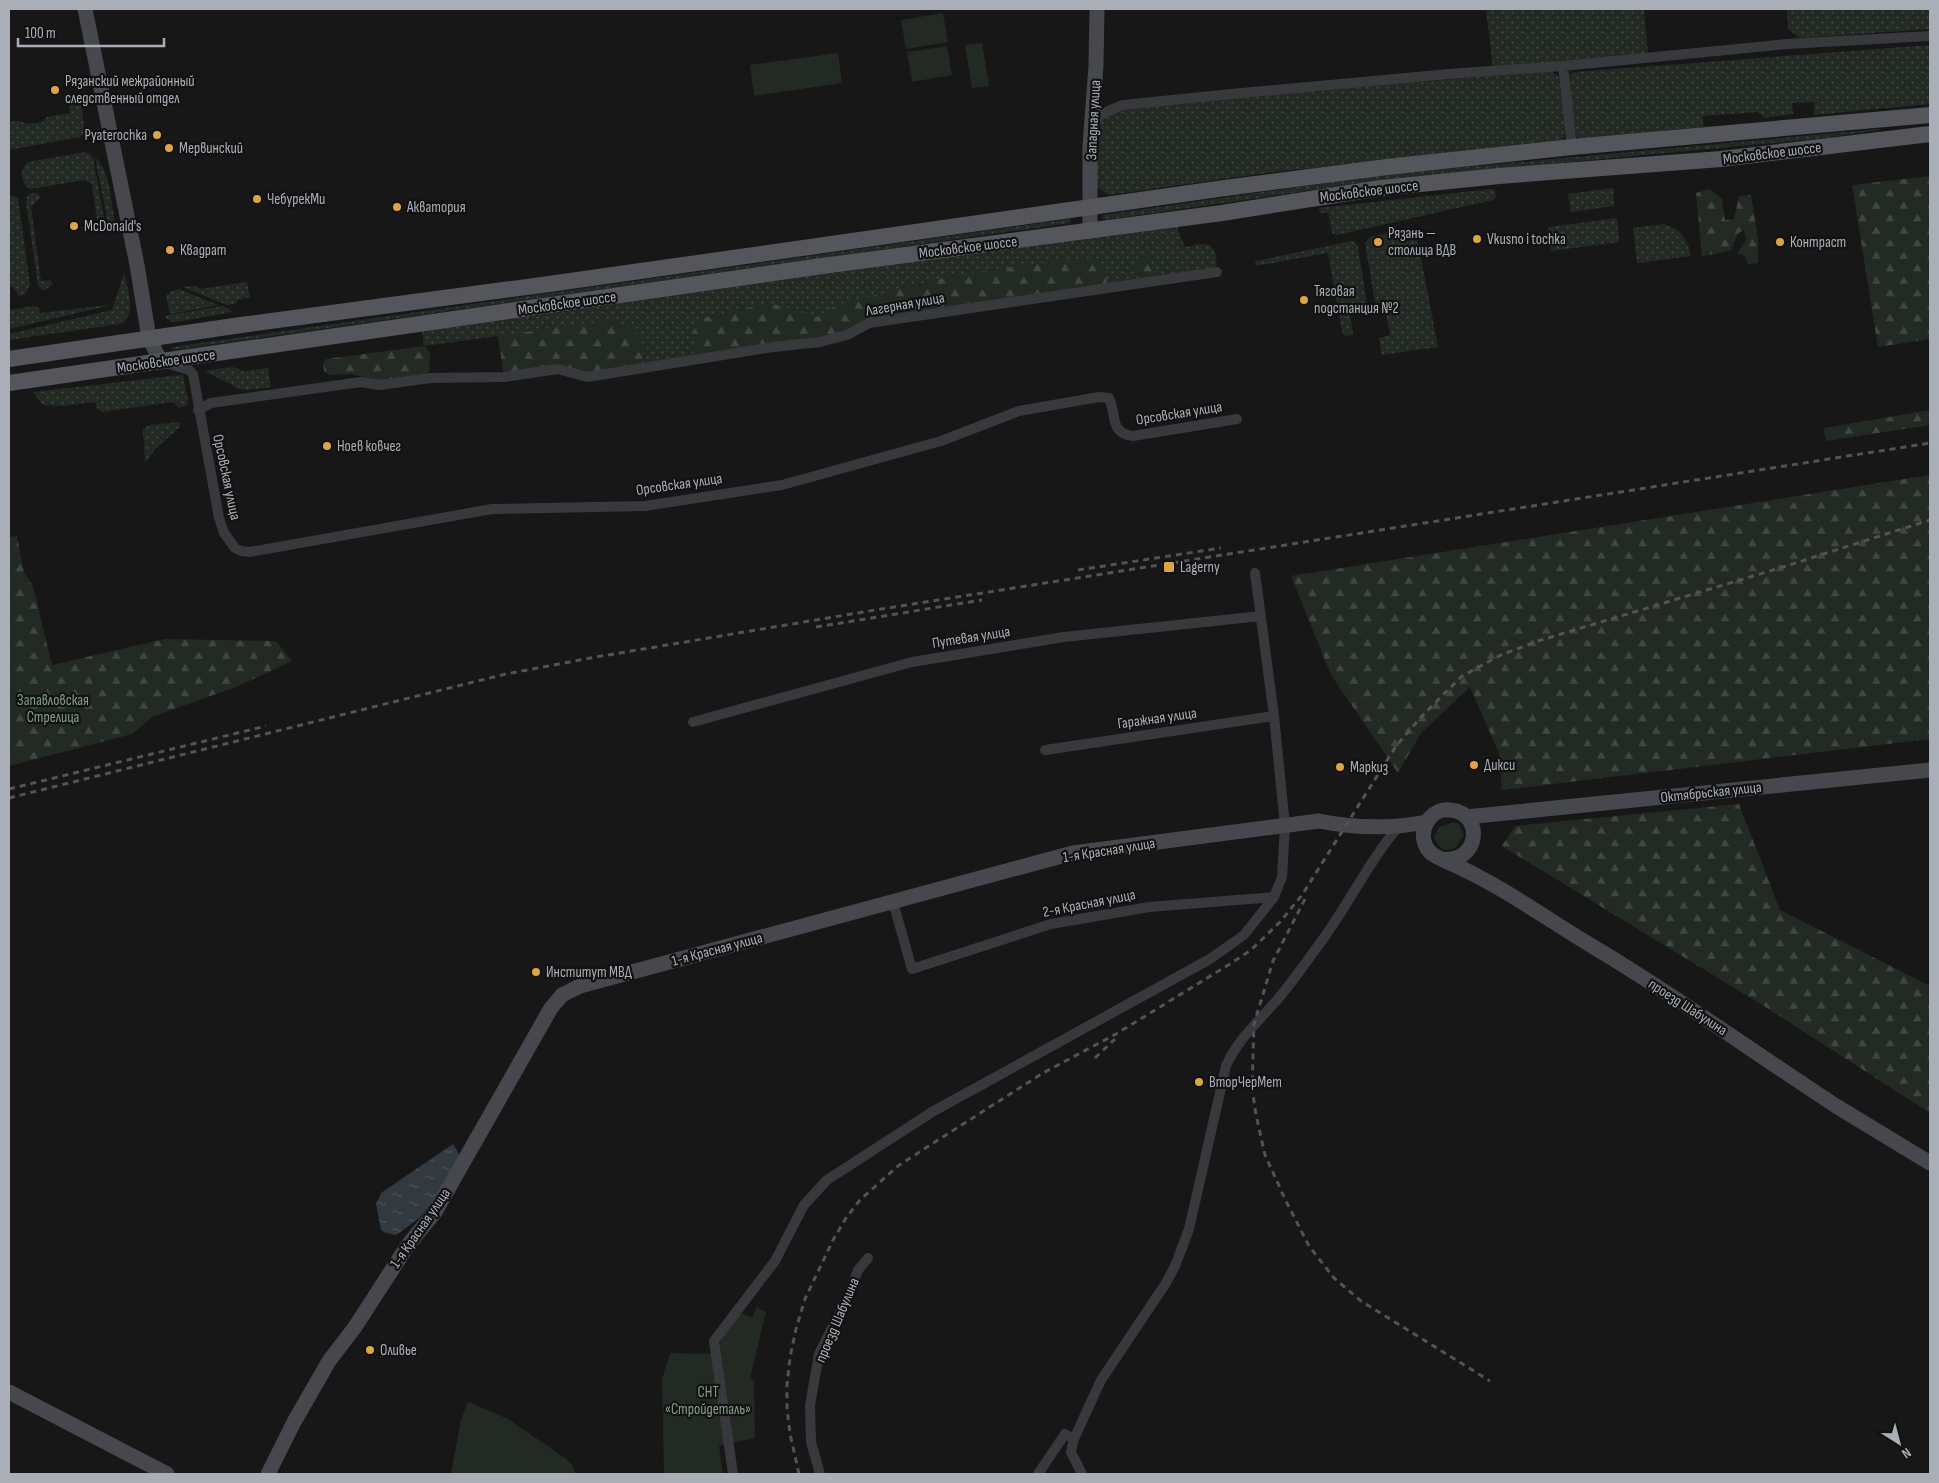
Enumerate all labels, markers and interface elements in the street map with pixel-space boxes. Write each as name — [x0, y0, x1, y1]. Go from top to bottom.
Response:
scale bar — [18, 15, 164, 47]
text: 100 m — [25, 24, 56, 43]
place label: Рязанский межрайонный следственный отдел — [65, 72, 194, 108]
street label: Западная улица — [1082, 79, 1105, 161]
marker: Рязанский межрайонный следственный отдел — [49, 84, 61, 96]
place label: Pyaterochka — [84, 126, 147, 145]
marker: Pyaterochka — [151, 129, 163, 141]
street label: Московское шоссе — [1722, 138, 1822, 169]
place label: Мервинский — [179, 139, 243, 158]
marker: Мервинский — [163, 142, 175, 154]
street label: Московское шоссе — [1319, 176, 1419, 207]
place label: ЧебурекМи — [267, 190, 325, 209]
marker: ЧебурекМи — [251, 193, 263, 205]
place label: Акватория — [406, 198, 466, 217]
marker: Акватория — [391, 201, 403, 213]
place label: McDonald's — [84, 217, 142, 236]
marker: McDonald's — [68, 220, 80, 232]
place label: Рязань — столица ВДВ — [1388, 224, 1457, 260]
place label: Vkusno i tochka — [1487, 230, 1566, 249]
street label: Московское шоссе — [918, 232, 1018, 263]
marker: Vkusno i tochka — [1471, 233, 1483, 245]
place label: Контраст — [1790, 233, 1846, 252]
marker: Рязань — столица ВДВ — [1372, 236, 1384, 248]
marker: Контраст — [1774, 236, 1786, 248]
place label: Квадрат — [180, 241, 226, 260]
marker: Квадрат — [164, 244, 176, 256]
place label: Тяговая подстанция №2 — [1314, 282, 1399, 318]
street label: Московское шоссе — [517, 287, 617, 320]
street label: Лагерная улица — [863, 288, 946, 321]
marker: Тяговая подстанция №2 — [1298, 294, 1310, 306]
street label: Московское шоссе — [116, 345, 216, 378]
street label: Орсовская улица — [1135, 397, 1224, 430]
street label: Орсовская улица — [208, 433, 245, 522]
place label: Ноев ковчег — [337, 437, 401, 456]
marker: Ноев ковчег — [321, 440, 333, 452]
street label: Орсовская улица — [635, 469, 724, 500]
place label: Lagerny — [1180, 558, 1220, 577]
marker: Lagerny — [1162, 560, 1176, 574]
street label: Путевая улица — [931, 622, 1012, 653]
park label: Запавловская Стрелица — [17, 691, 89, 727]
street label: Гаражная улица — [1116, 704, 1198, 733]
place label: Дикси — [1484, 756, 1515, 775]
place label: Маркиз — [1350, 758, 1388, 777]
marker: Дикси — [1468, 759, 1480, 771]
marker: Маркиз — [1334, 761, 1346, 773]
street label: Октябрьская улица — [1660, 778, 1763, 807]
street label: 1-я Красная улица — [1062, 834, 1157, 867]
street label: 2-я Красная улица — [1041, 885, 1137, 922]
street label: 1-я Красная улица — [670, 928, 765, 971]
place label: Институт МВД — [546, 963, 633, 982]
marker: Институт МВД — [530, 966, 542, 978]
street label: проезд Шабулина — [1645, 975, 1731, 1040]
place label: ВторЧерМет — [1209, 1073, 1282, 1092]
marker: ВторЧерМет — [1193, 1076, 1205, 1088]
street label: 1-я Красная улица — [386, 1184, 455, 1272]
street label: проезд Шабулина — [811, 1275, 864, 1365]
place label: Оливье — [380, 1341, 417, 1360]
marker: Оливье — [364, 1344, 376, 1356]
park label: СНТ «Стройдеталь» — [665, 1383, 751, 1419]
north arrow — [1874, 1418, 1924, 1468]
text: N — [1898, 1444, 1914, 1462]

